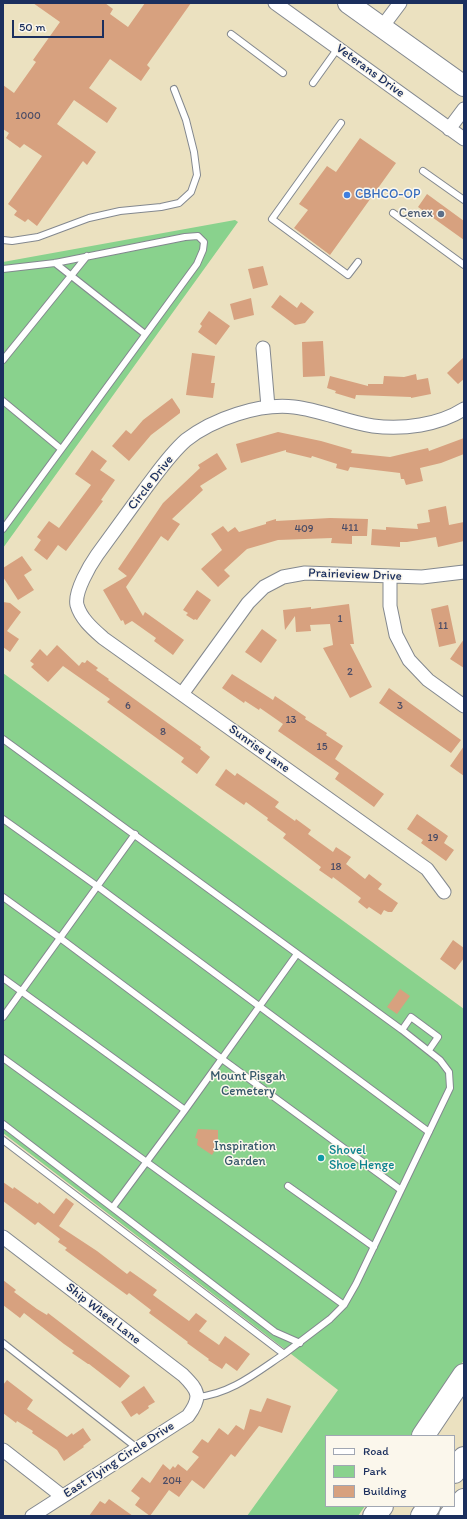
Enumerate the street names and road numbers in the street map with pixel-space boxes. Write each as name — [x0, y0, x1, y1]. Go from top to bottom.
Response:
street label: Veterans Drive — [332, 41, 408, 101]
street label: Circle Drive — [125, 453, 177, 513]
street label: Prairieview Drive — [308, 566, 402, 584]
street label: Sunrise Lane — [225, 722, 293, 776]
street label: Ship Wheel Lane — [62, 1280, 144, 1348]
street label: East Flying Circle Drive — [61, 1418, 177, 1502]

